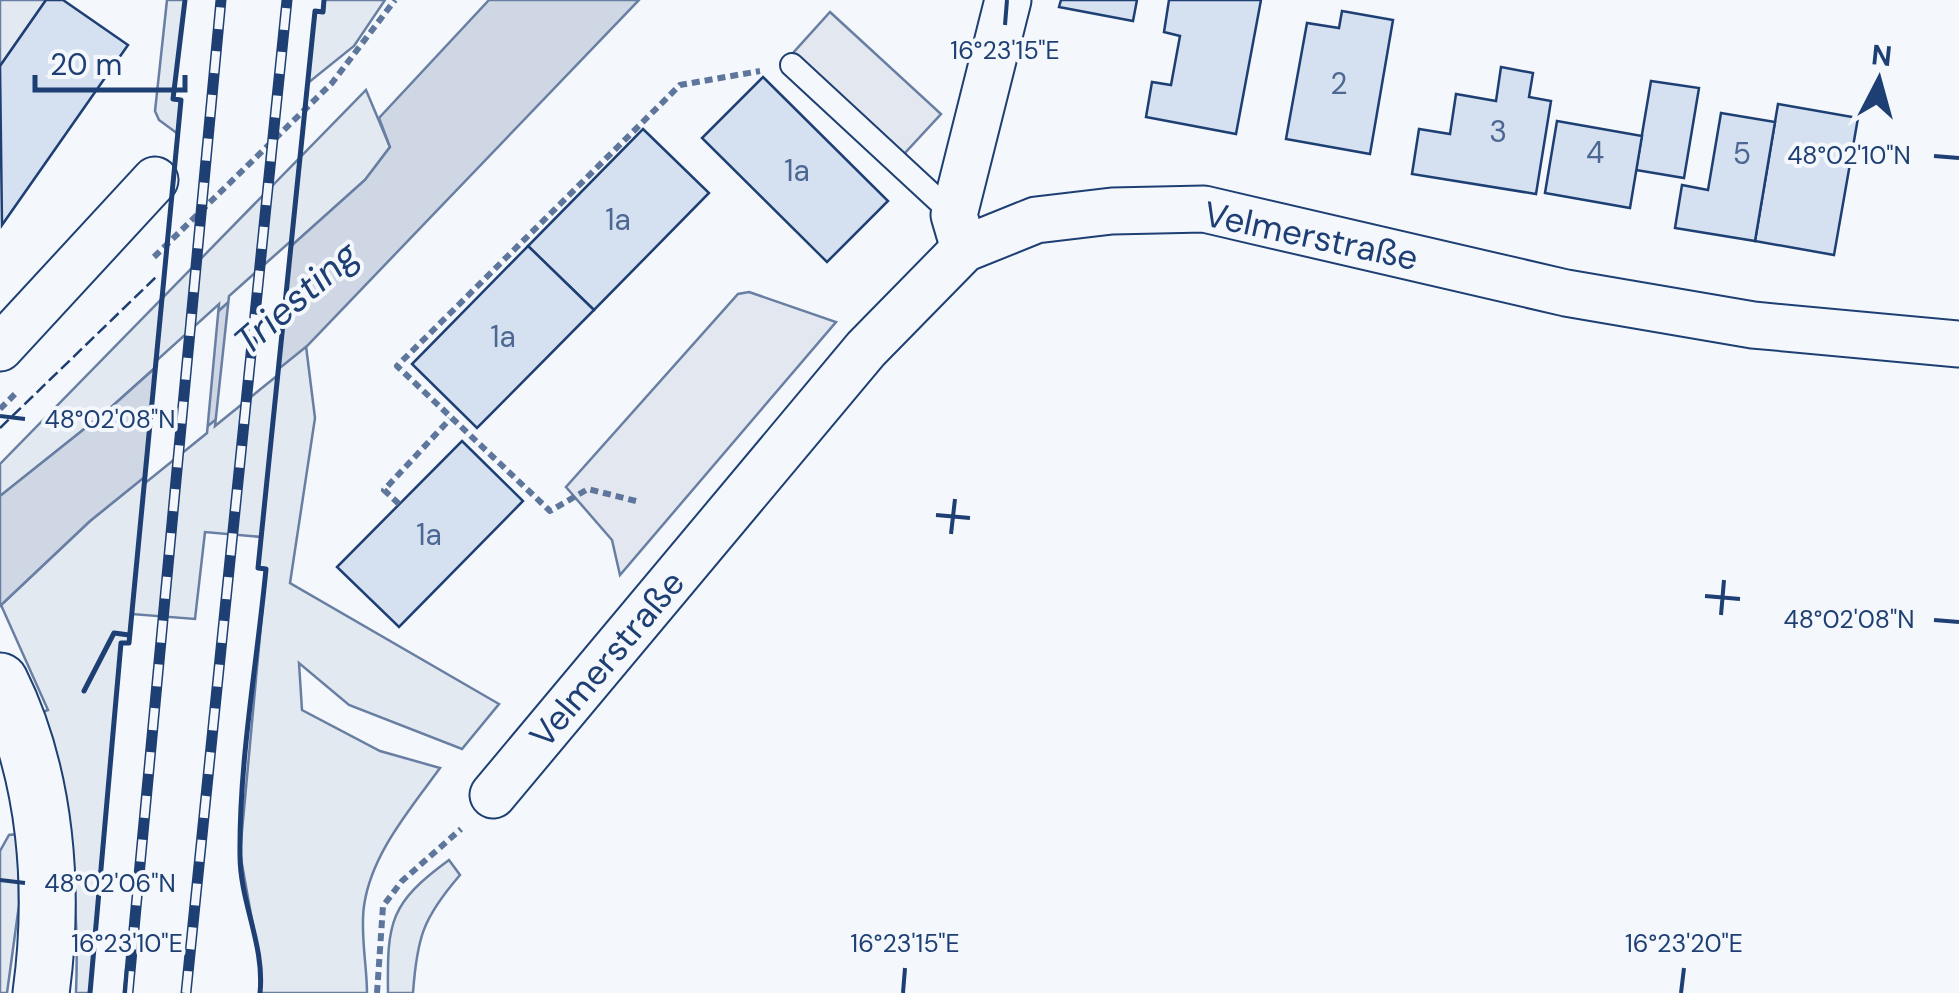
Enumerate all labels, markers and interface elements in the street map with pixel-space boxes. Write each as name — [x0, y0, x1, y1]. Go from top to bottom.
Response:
scale bar — [35, 30, 185, 92]
north arrow — [1829, 30, 1929, 130]
text: 16°23'15"E — [950, 34, 1060, 67]
text: N — [1869, 36, 1894, 75]
text: 20 m — [50, 45, 122, 84]
house number: 2 — [1330, 64, 1348, 103]
house number: 3 — [1489, 112, 1507, 151]
house number: 4 — [1586, 133, 1604, 172]
house number: 5 — [1733, 134, 1751, 173]
text: 48°02'10"N — [1787, 139, 1911, 172]
house number: 1a — [784, 151, 810, 190]
street label: Velmerstraße — [1200, 191, 1422, 281]
house number: 1a — [605, 200, 631, 239]
water label: Triesting — [223, 229, 370, 366]
house number: 1a — [490, 317, 516, 356]
text: 48°02'08"N — [44, 403, 176, 436]
house number: 1a — [416, 515, 442, 554]
street label: Velmerstraße — [519, 561, 695, 757]
text: 48°02'08"N — [1783, 603, 1915, 636]
text: 48°02'06"N — [44, 867, 176, 900]
text: 16°23'10"E — [71, 927, 183, 960]
text: 16°23'15"E — [850, 927, 960, 960]
text: 16°23'20"E — [1625, 927, 1743, 960]

